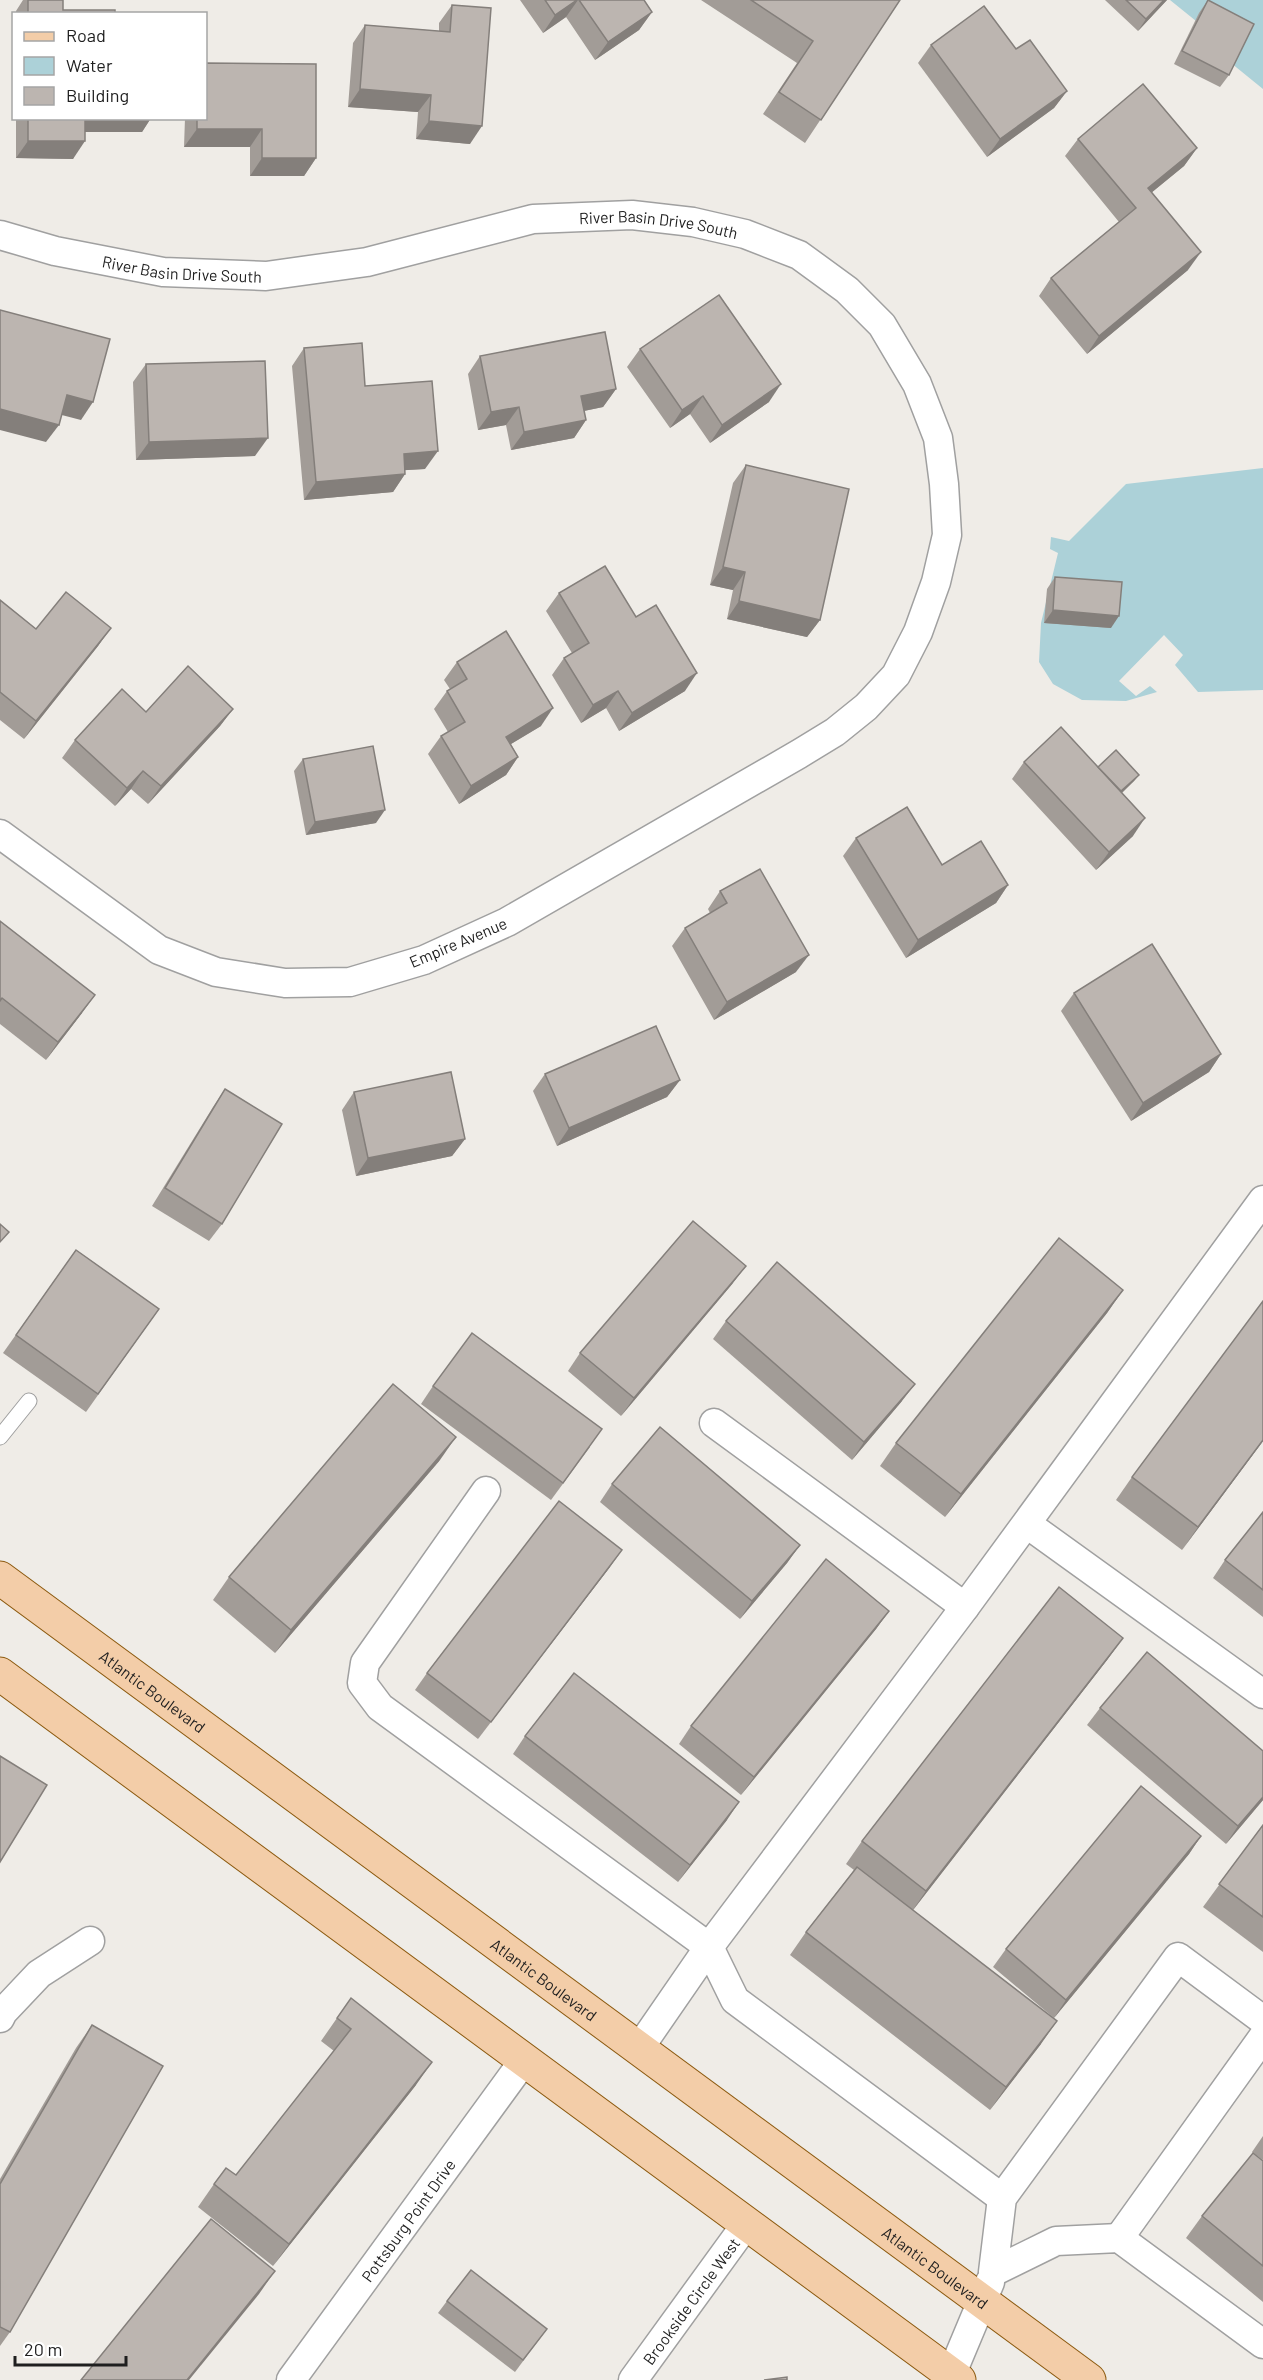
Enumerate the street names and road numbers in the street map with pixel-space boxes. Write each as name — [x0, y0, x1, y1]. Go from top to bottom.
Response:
street label: River Basin Drive South — [578, 205, 740, 242]
street label: River Basin Drive South — [101, 251, 262, 285]
street label: Empire Avenue — [406, 913, 510, 971]
street label: Atlantic Boulevard — [96, 1645, 210, 1736]
street label: Atlantic Boulevard — [488, 1934, 601, 2024]
street label: Pottsburg Point Drive — [357, 2155, 459, 2285]
street label: Atlantic Boulevard — [879, 2222, 992, 2312]
street label: Brookside Circle West — [638, 2234, 743, 2368]

